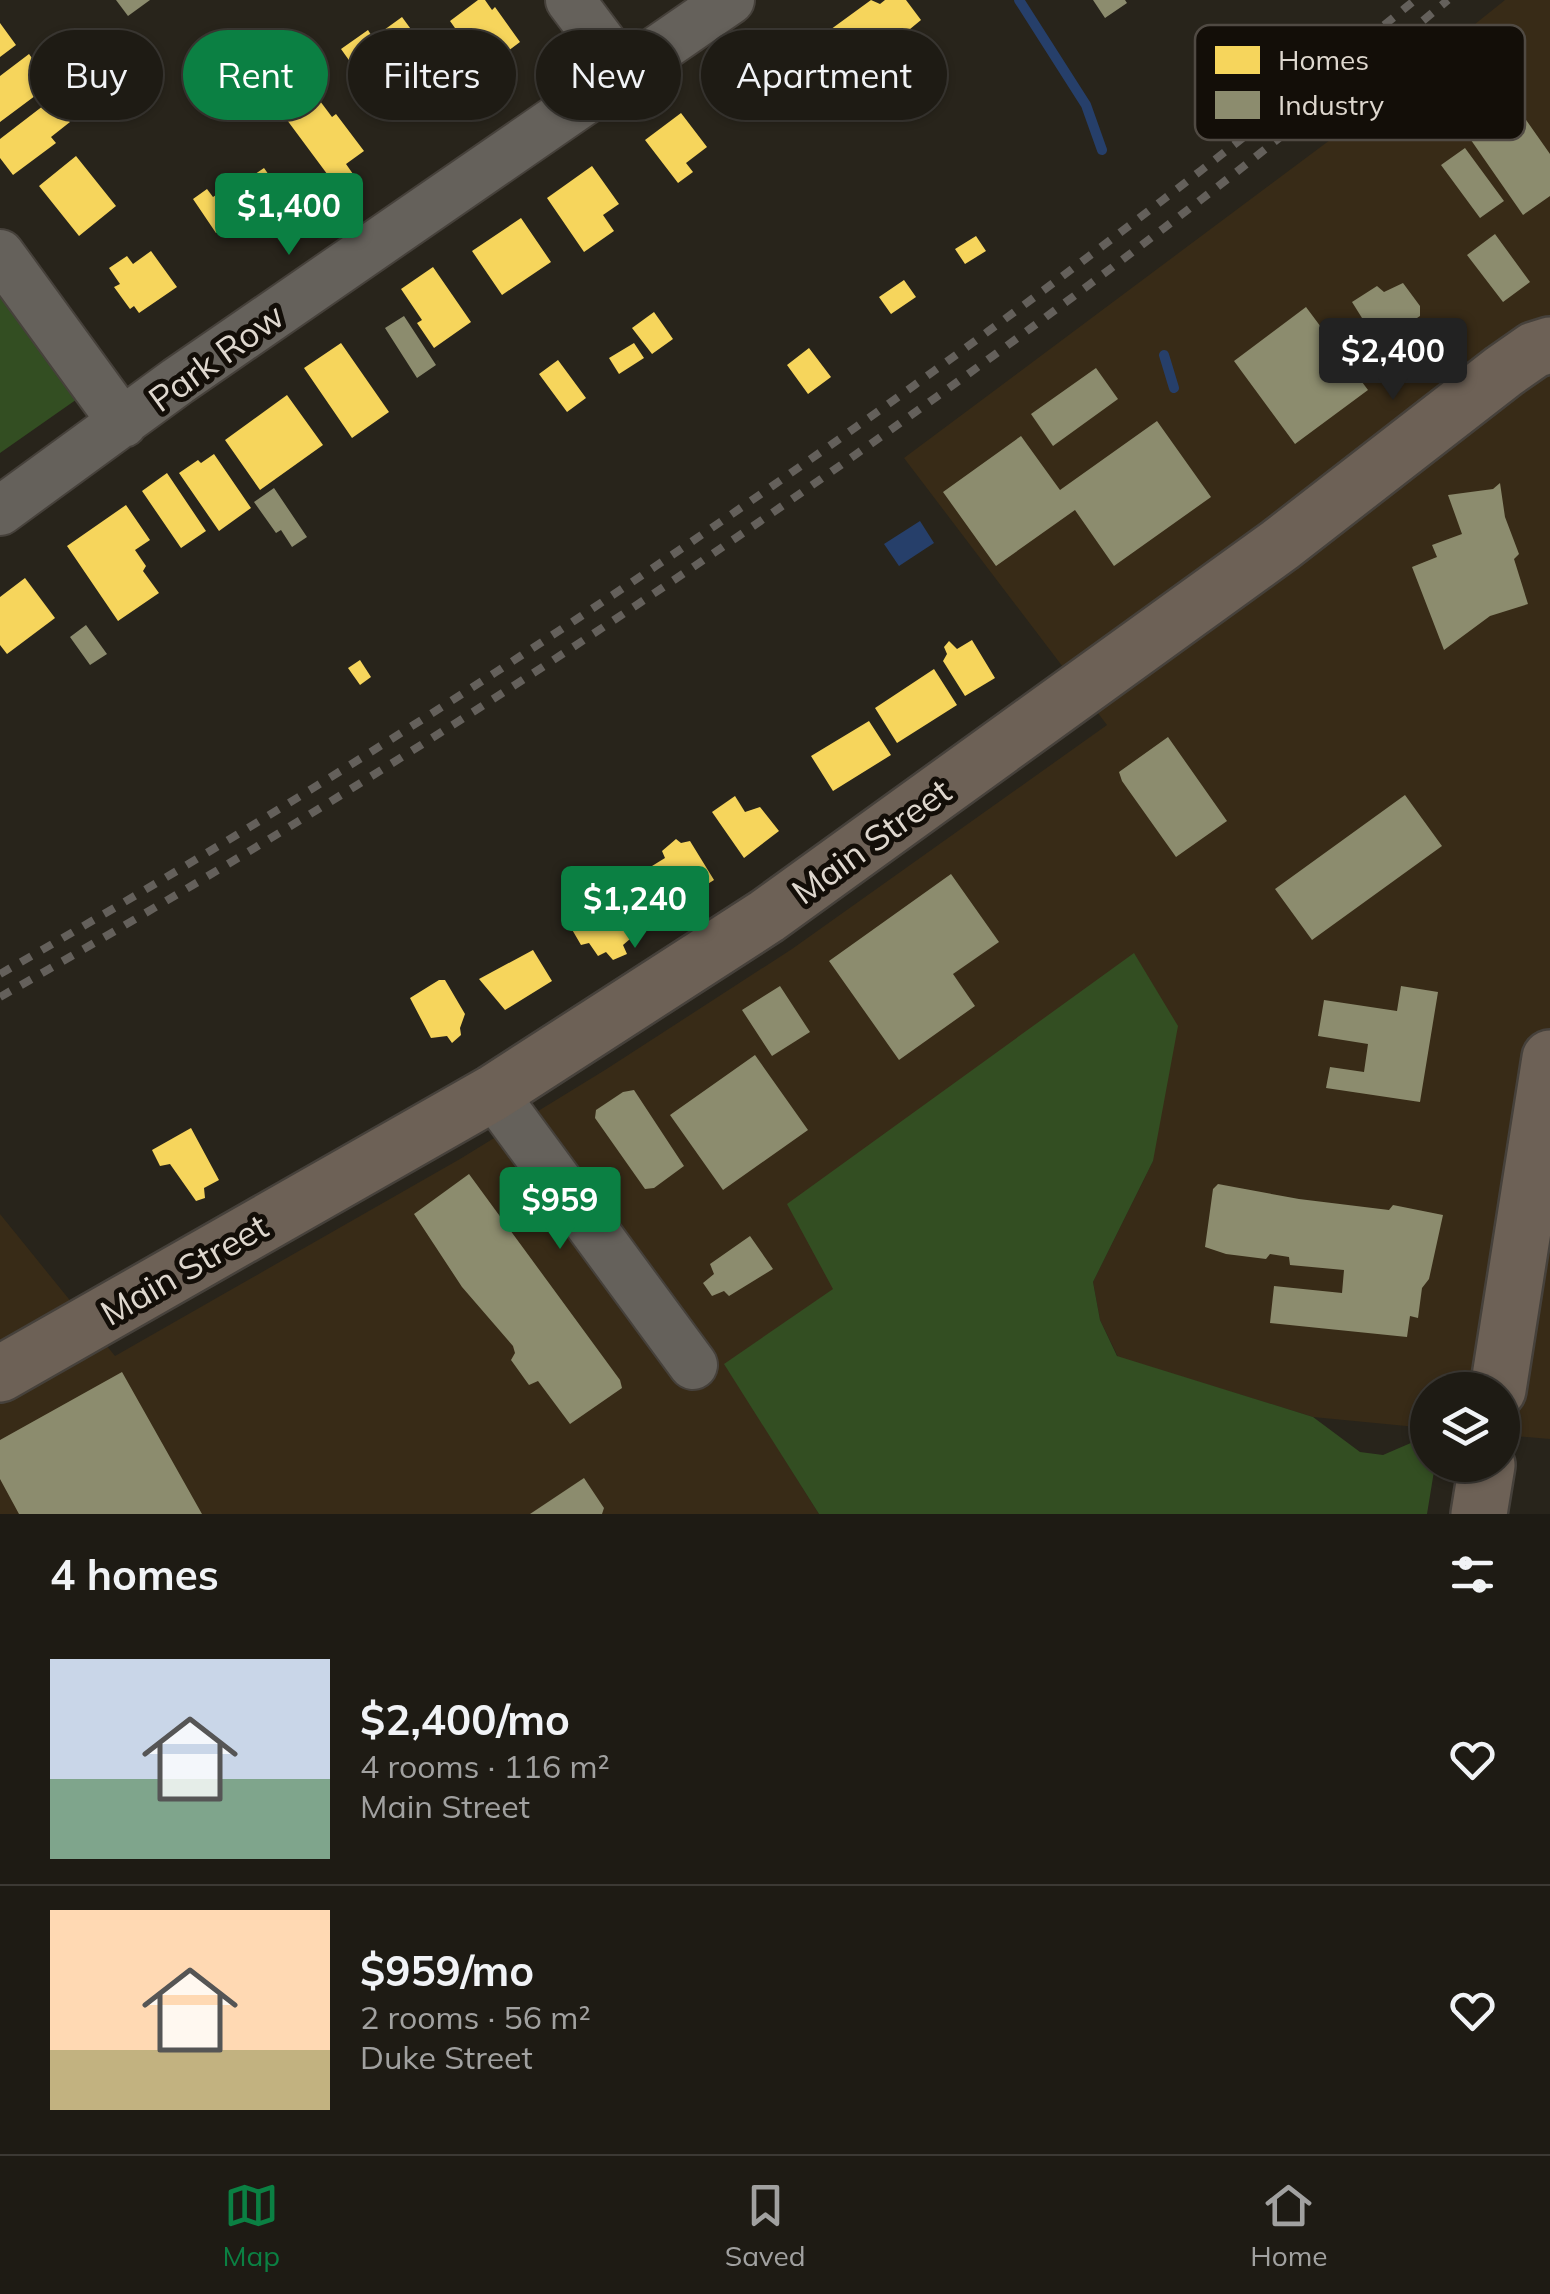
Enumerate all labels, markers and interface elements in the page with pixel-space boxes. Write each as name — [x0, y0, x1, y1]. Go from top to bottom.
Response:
legend — [1195, 25, 1525, 140]
chip: Buy — [30, 30, 163, 120]
chip: Rent — [183, 30, 328, 120]
chip: Filters — [348, 30, 516, 120]
chip: New — [536, 30, 681, 120]
chip: Apartment — [701, 30, 947, 120]
text: Homes — [1278, 42, 1369, 77]
text: Industry — [1278, 87, 1384, 122]
pin: $1,400 — [208, 173, 370, 258]
text: $1,400 — [237, 185, 341, 225]
street label: Park Row — [140, 293, 292, 421]
pin: $2,400 — [1312, 318, 1474, 403]
text: $2,400 — [1341, 330, 1445, 370]
street label: Main Street — [783, 769, 959, 913]
pin: $1,240 — [554, 866, 716, 951]
text: $1,240 — [583, 878, 687, 918]
pin: $959 — [501, 1167, 619, 1252]
text: $959 — [522, 1179, 598, 1219]
street label: Main Street — [93, 1203, 275, 1335]
map controls — [1410, 1372, 1520, 1482]
button: layers — [1410, 1372, 1520, 1482]
icon: filters — [1445, 1547, 1500, 1602]
text: 4 homes — [50, 1548, 219, 1601]
text: $2,400/mo — [360, 1693, 570, 1746]
icon: home — [130, 1699, 250, 1819]
icon: heart — [1445, 1732, 1500, 1787]
text: 4 rooms · 116 m² — [360, 1746, 610, 1786]
text: Main Street — [360, 1786, 530, 1826]
text: $959/mo — [360, 1944, 534, 1997]
icon: home — [130, 1950, 250, 2070]
icon: heart — [1445, 1983, 1500, 2038]
text: 2 rooms · 56 m² — [360, 1997, 591, 2037]
text: Duke Street — [360, 2037, 533, 2077]
tab: Map — [222, 2178, 280, 2273]
tab: Saved — [725, 2178, 806, 2273]
tab: Home — [1250, 2178, 1328, 2273]

